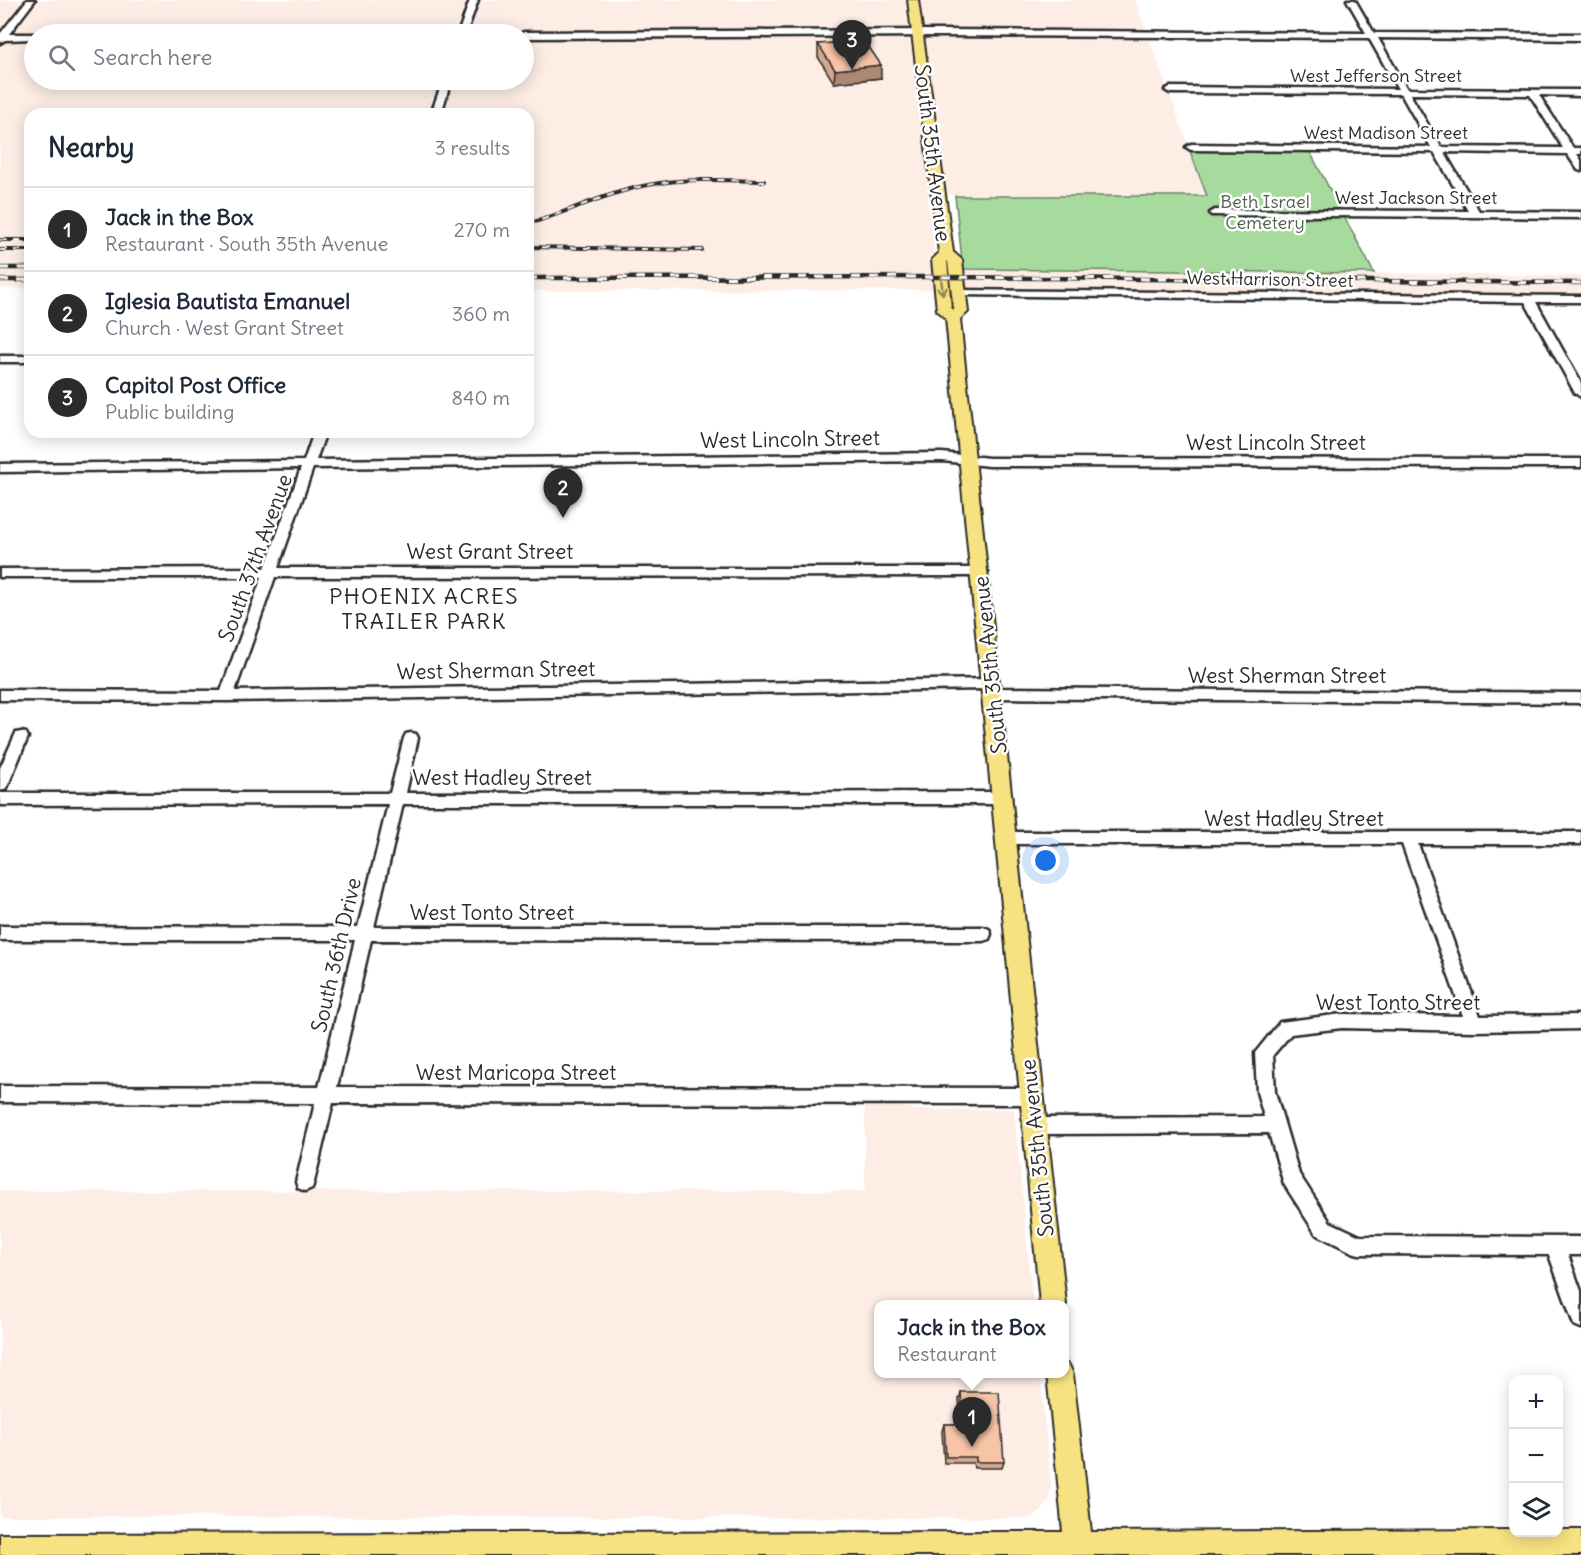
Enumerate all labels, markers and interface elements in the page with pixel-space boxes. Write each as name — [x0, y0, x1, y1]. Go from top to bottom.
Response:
pin: 3 — [832, 20, 872, 70]
search box — [24, 24, 534, 90]
icon: search — [45, 41, 78, 74]
text: Search here — [93, 43, 212, 71]
street label: South 35th Avenue — [909, 63, 957, 243]
street label: West Jefferson Street — [1290, 64, 1462, 87]
street label: West Madison Street — [1304, 121, 1468, 144]
text: Nearby — [48, 131, 134, 164]
text: 3 results — [434, 135, 510, 160]
street label: West Jackson Street — [1335, 186, 1497, 209]
park label: Beth Israel Cemetery — [1220, 190, 1310, 234]
text: Jack in the Box — [105, 203, 254, 231]
text: 1 — [64, 217, 71, 242]
text: 270 m — [454, 217, 510, 242]
text: Restaurant · South 35th Avenue — [105, 231, 388, 256]
street label: West Harrison Street — [1186, 266, 1354, 292]
one-way arrow — [937, 276, 948, 296]
text: Iglesia Bautista Emanuel — [105, 287, 350, 315]
text: 2 — [62, 301, 73, 326]
text: 360 m — [452, 301, 510, 326]
text: Church · West Grant Street — [105, 315, 344, 340]
text: Capitol Post Office — [105, 371, 286, 399]
text: 3 — [62, 385, 73, 410]
text: 840 m — [451, 385, 510, 410]
text: Public building — [105, 399, 234, 424]
street label: West Lincoln Street — [700, 424, 880, 454]
street label: West Lincoln Street — [1186, 429, 1366, 456]
pin: 2 — [544, 468, 582, 518]
street label: South 37th Avenue — [212, 470, 298, 646]
street label: West Grant Street — [407, 538, 573, 565]
street label: South 35th Avenue — [967, 575, 1013, 755]
district label: PHOENIX ACRES TRAILER PARK — [329, 582, 519, 635]
street label: West Sherman Street — [396, 655, 596, 685]
street label: West Sherman Street — [1188, 662, 1386, 689]
street label: West Hadley Street — [412, 764, 592, 791]
street label: West Hadley Street — [1204, 805, 1384, 832]
your location — [1031, 846, 1060, 875]
street label: South 36th Drive — [305, 875, 367, 1035]
street label: West Tonto Street — [410, 899, 574, 926]
street label: West Tonto Street — [1316, 989, 1480, 1016]
street label: South 35th Avenue — [1014, 1058, 1060, 1238]
street label: West Maricopa Street — [416, 1059, 616, 1086]
popup — [874, 1300, 1069, 1378]
text: Jack in the Box — [897, 1313, 1046, 1341]
text: Restaurant — [897, 1341, 997, 1366]
map controls — [1509, 1375, 1563, 1537]
button: + — [1509, 1375, 1563, 1429]
pin: 1 — [952, 1398, 992, 1447]
button: − — [1509, 1429, 1563, 1483]
button: layers — [1509, 1483, 1563, 1537]

